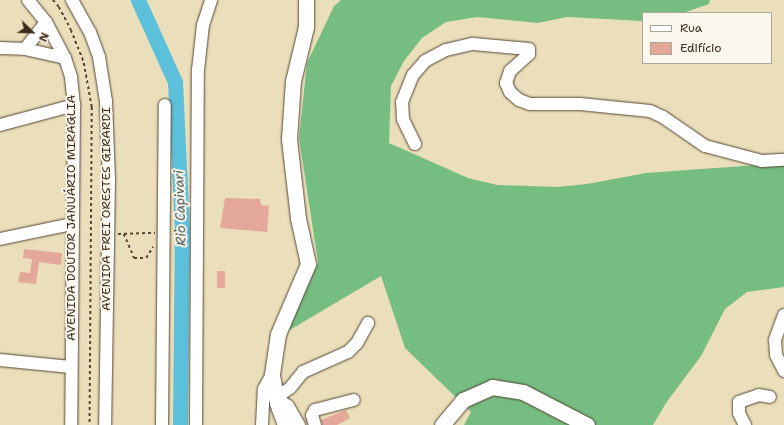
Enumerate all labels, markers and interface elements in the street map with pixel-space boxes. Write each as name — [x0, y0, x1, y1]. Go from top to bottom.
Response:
north arrow — [12, 12, 52, 52]
legend — [642, 12, 772, 64]
text: Rua — [680, 20, 702, 36]
text: N — [35, 30, 52, 44]
text: Edifício — [680, 40, 721, 56]
street label: AVENIDA DOUTOR JANUÁRIO MIRAGLIA — [65, 95, 79, 341]
street label: AVENIDA FREI ORESTES GIRARDI — [100, 107, 114, 311]
water label: Rio Capivari — [172, 170, 190, 246]

